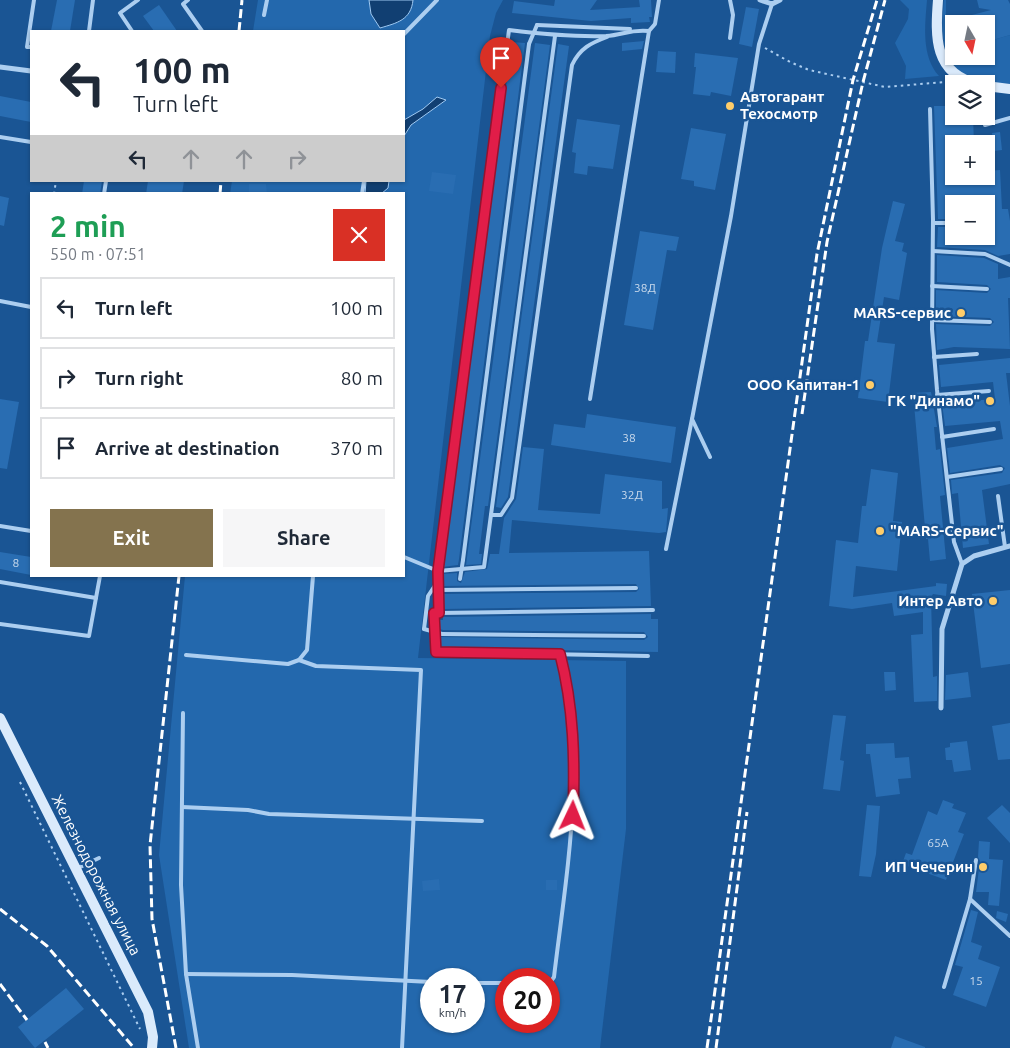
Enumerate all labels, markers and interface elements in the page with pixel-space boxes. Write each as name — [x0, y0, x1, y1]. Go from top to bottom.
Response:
north arrow — [945, 15, 995, 65]
map controls — [945, 15, 995, 245]
pin — [480, 37, 522, 88]
icon: arrive — [487, 44, 515, 72]
icon: left — [50, 50, 115, 115]
text: 100 m — [133, 50, 231, 90]
button: layers — [945, 75, 995, 125]
place label: Автогарант Техосмотр — [740, 88, 825, 122]
text: Turn left — [133, 91, 218, 116]
marker: Автогарант Техосмотр — [724, 100, 736, 112]
button: + — [945, 135, 995, 185]
icon: left — [124, 145, 152, 173]
icon: ahead — [177, 145, 205, 173]
icon: ahead — [230, 145, 258, 173]
icon: right — [283, 145, 311, 173]
button: − — [945, 195, 995, 245]
text: 2 min — [50, 209, 126, 243]
button: close — [333, 209, 385, 261]
text: 550 m · 07:51 — [50, 245, 146, 263]
house number: 38Д — [634, 281, 656, 294]
icon: left — [52, 294, 80, 322]
text: Turn left — [95, 297, 173, 319]
text: 100 m — [330, 297, 383, 319]
place label: MARS-сервис — [853, 304, 951, 321]
marker: MARS-сервис — [955, 307, 967, 319]
icon: right — [52, 364, 80, 392]
text: Turn right — [95, 367, 183, 389]
text: 80 m — [341, 367, 383, 389]
place label: ООО Капитан-1 — [747, 376, 860, 393]
marker: ООО Капитан-1 — [864, 379, 876, 391]
place label: ГК "Динамо" — [887, 392, 980, 409]
marker: ГК "Динамо" — [984, 395, 996, 407]
house number: 38 — [622, 431, 636, 444]
icon: arrive — [52, 434, 80, 462]
text: Arrive at destination — [95, 437, 280, 459]
text: 370 m — [330, 437, 383, 459]
house number: 32Д — [621, 488, 643, 501]
button: Exit — [50, 509, 213, 567]
button: Share — [223, 509, 385, 567]
place label: "MARS-Сервис" — [890, 522, 1004, 539]
marker: "MARS-Сервис" — [874, 525, 886, 537]
house number: 8 — [13, 556, 20, 569]
place label: Интер Авто — [898, 592, 983, 609]
marker: Интер Авто — [987, 595, 999, 607]
position arrow — [546, 789, 598, 841]
street label: Железнодорожная улица — [48, 792, 144, 958]
house number: 65А — [927, 836, 949, 849]
place label: ИП Чечерин — [885, 858, 973, 875]
marker: ИП Чечерин — [977, 861, 989, 873]
speed limit sign: 20 — [495, 968, 560, 1033]
house number: 15 — [969, 974, 983, 987]
text: 17 — [438, 980, 467, 1008]
text: km/h — [439, 1006, 466, 1019]

